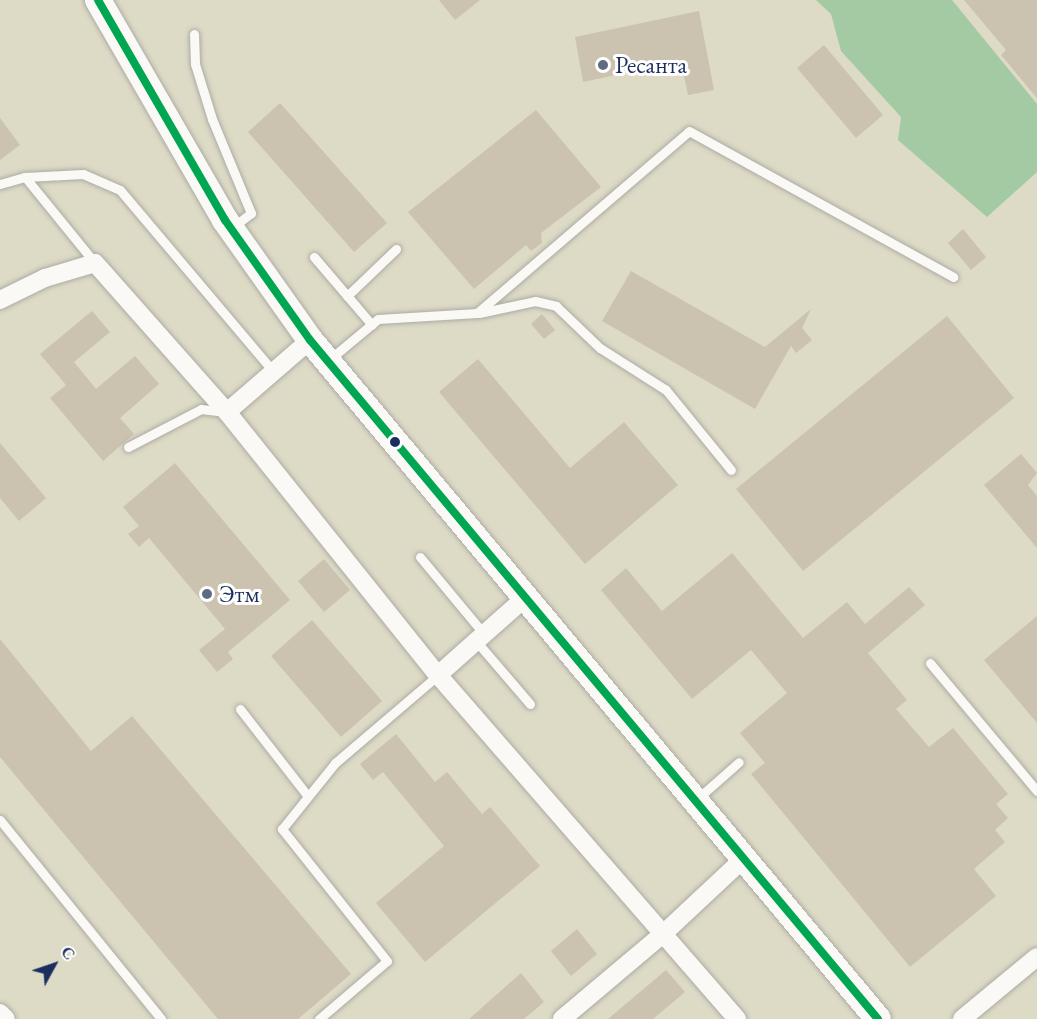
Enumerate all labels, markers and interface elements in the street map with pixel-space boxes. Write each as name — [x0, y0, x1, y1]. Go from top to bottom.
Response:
place label: Ресанта — [615, 51, 687, 79]
marker: Ресанта — [596, 58, 610, 72]
unlabelled marker — [389, 436, 401, 448]
place label: Этм — [219, 580, 259, 608]
marker: Этм — [200, 587, 214, 601]
north arrow — [24, 935, 84, 995]
text: С — [56, 942, 80, 964]

